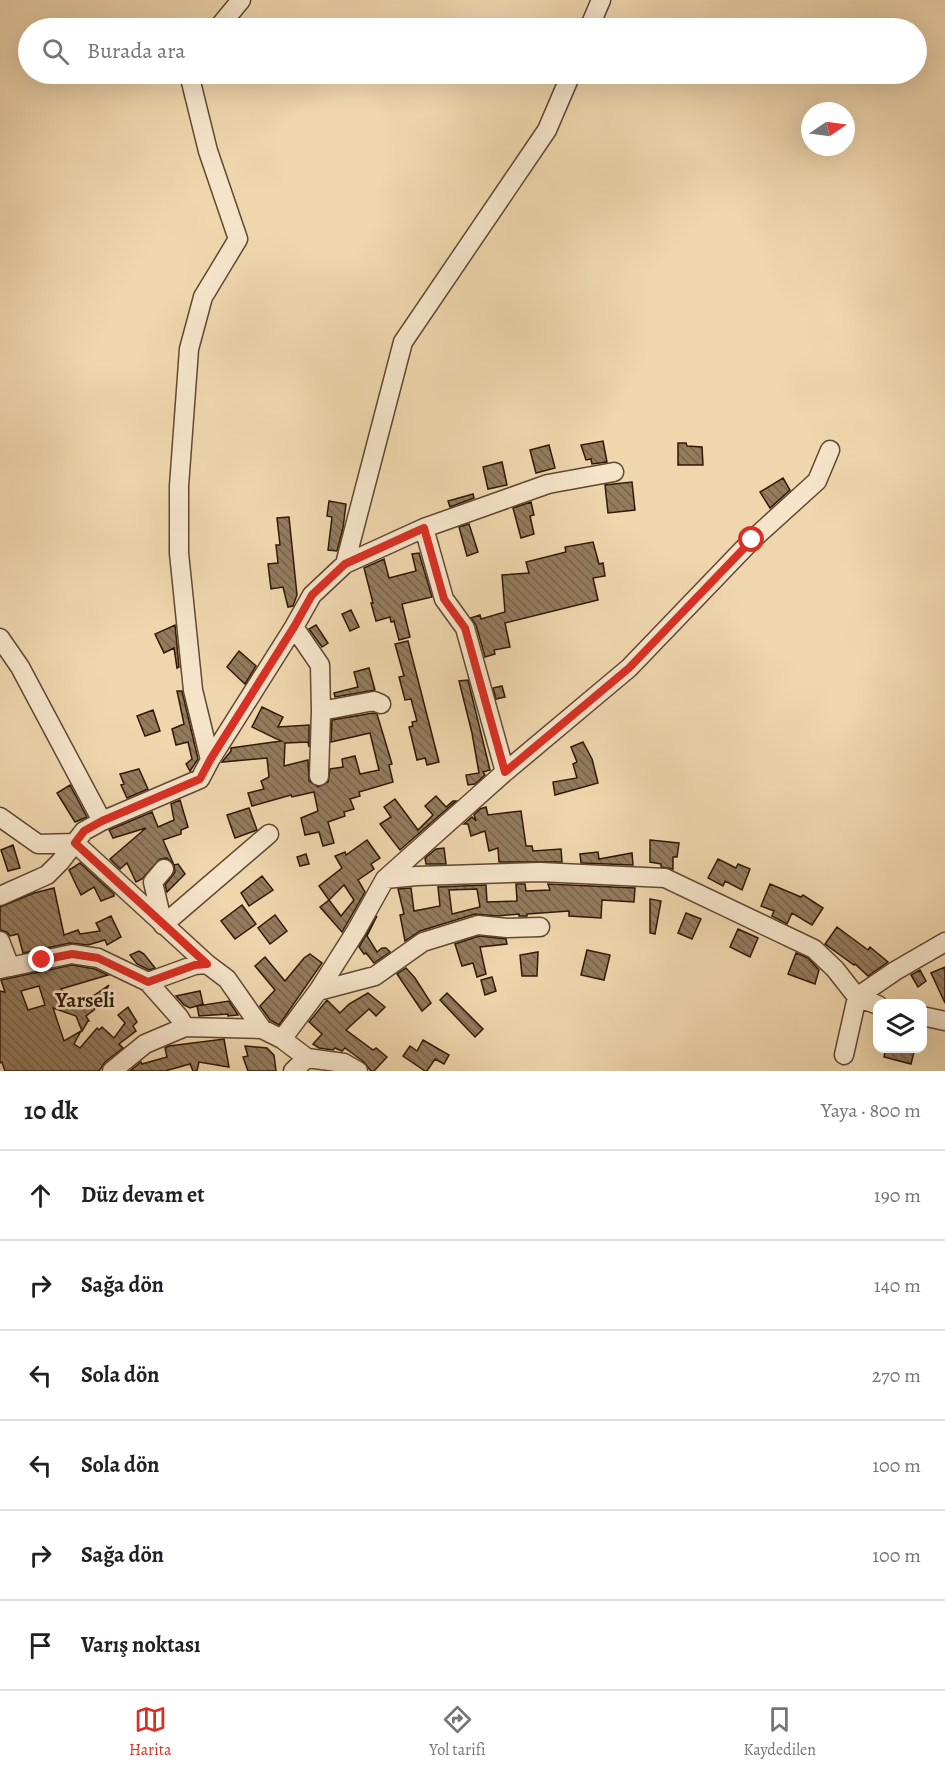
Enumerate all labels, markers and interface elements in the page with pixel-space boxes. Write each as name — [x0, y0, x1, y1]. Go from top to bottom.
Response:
search box — [18, 18, 927, 84]
icon: search — [39, 35, 72, 68]
text: Burada ara — [87, 36, 186, 66]
north arrow — [801, 102, 855, 156]
route start — [738, 526, 764, 552]
route end — [28, 946, 54, 972]
district label: Yarseli — [54, 986, 115, 1014]
map controls — [873, 999, 927, 1053]
button: layers — [873, 999, 927, 1053]
text: 10 dk — [24, 1093, 78, 1128]
text: Yaya · 800 m — [821, 1097, 921, 1124]
icon: ahead — [24, 1179, 57, 1212]
text: Düz devam et — [81, 1180, 204, 1210]
text: 190 m — [874, 1182, 921, 1209]
icon: right — [24, 1269, 57, 1302]
text: Sağa dön — [81, 1270, 164, 1300]
text: 140 m — [874, 1272, 921, 1299]
icon: left — [24, 1359, 57, 1392]
text: Sola dön — [81, 1360, 159, 1390]
text: 270 m — [872, 1362, 921, 1389]
icon: left — [24, 1449, 57, 1482]
text: Sola dön — [81, 1450, 159, 1480]
text: 100 m — [872, 1452, 921, 1479]
icon: right — [24, 1539, 57, 1572]
text: Sağa dön — [81, 1540, 164, 1570]
text: 100 m — [872, 1542, 921, 1569]
icon: arrive — [24, 1629, 57, 1662]
text: Varış noktası — [81, 1630, 200, 1660]
tab: Harita — [129, 1703, 172, 1761]
tab: Yol tarifi — [429, 1703, 486, 1761]
tab: Kaydedilen — [743, 1703, 816, 1761]

